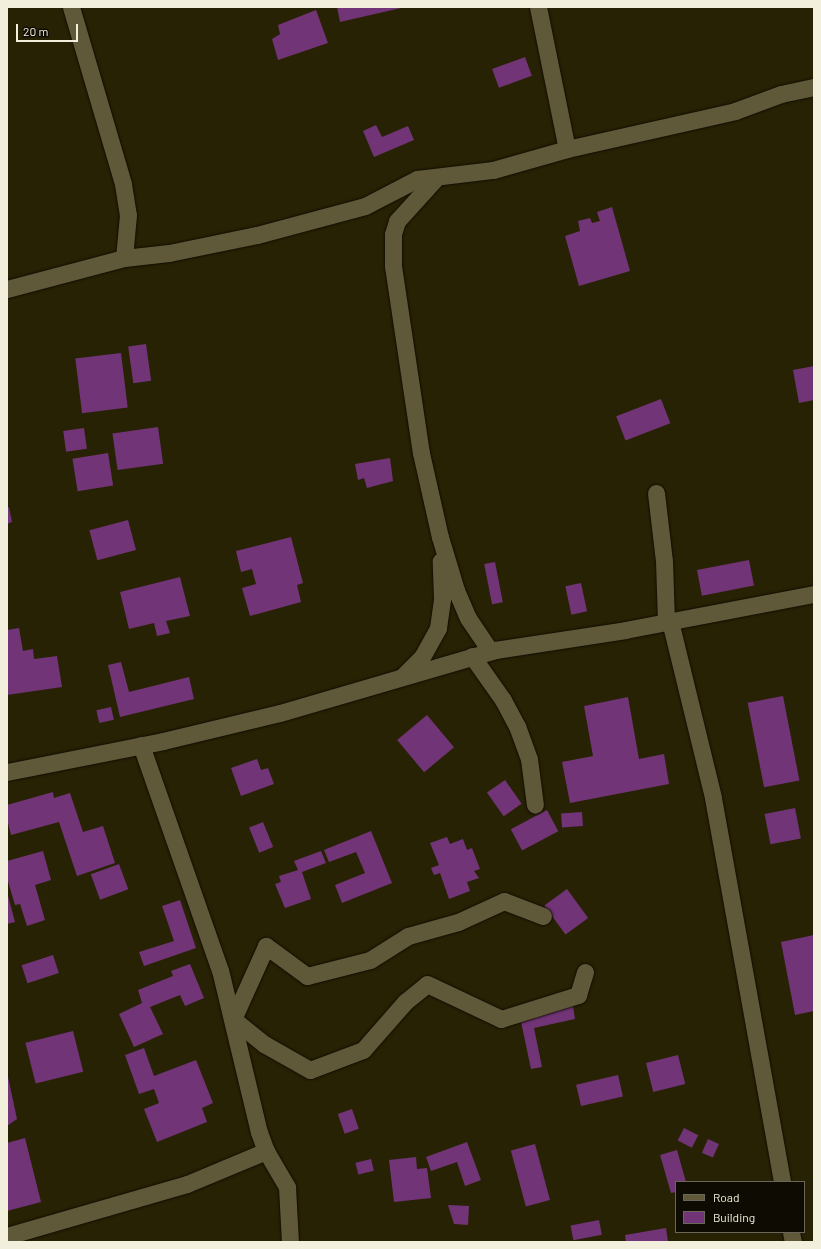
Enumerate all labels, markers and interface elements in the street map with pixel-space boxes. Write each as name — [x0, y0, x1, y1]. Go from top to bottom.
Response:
scale bar — [18, 16, 80, 42]
text: 20 m — [23, 24, 49, 38]
legend — [675, 1181, 805, 1233]
text: Road — [713, 1190, 740, 1204]
text: Building — [713, 1210, 755, 1224]

